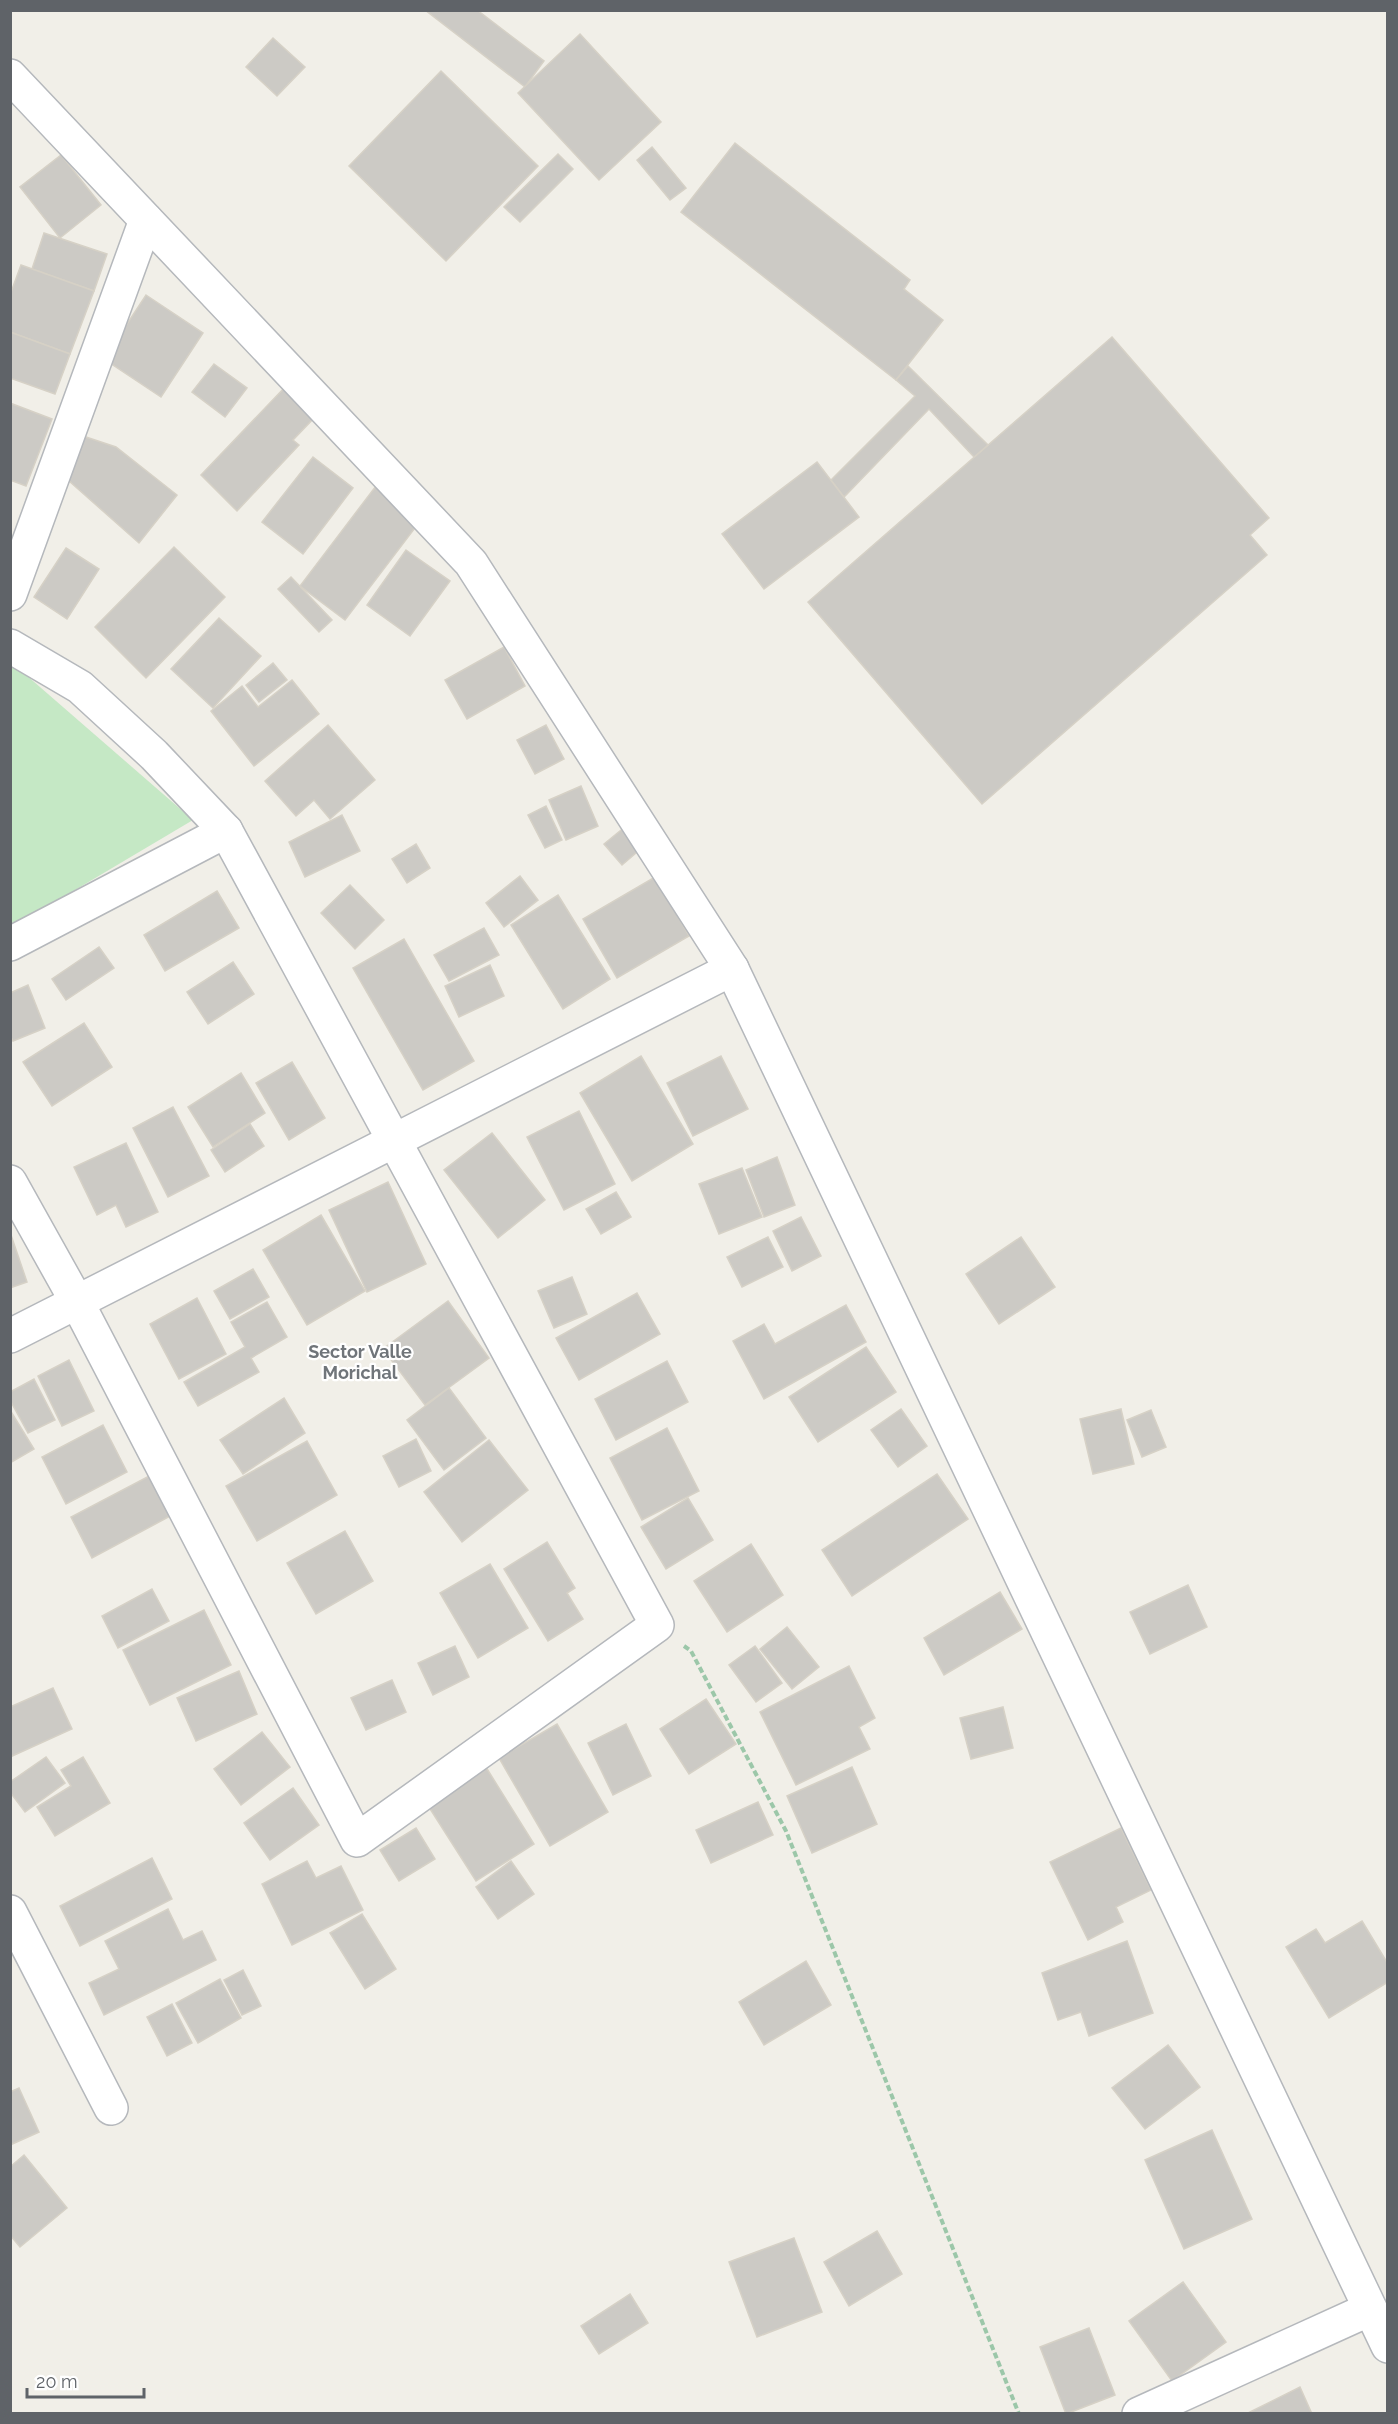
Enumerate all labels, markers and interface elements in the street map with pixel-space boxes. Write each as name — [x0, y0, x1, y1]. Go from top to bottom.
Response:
district label: Sector Valle Morichal — [308, 1341, 412, 1383]
scale bar — [27, 2361, 144, 2399]
text: 20 m — [36, 2371, 78, 2392]

